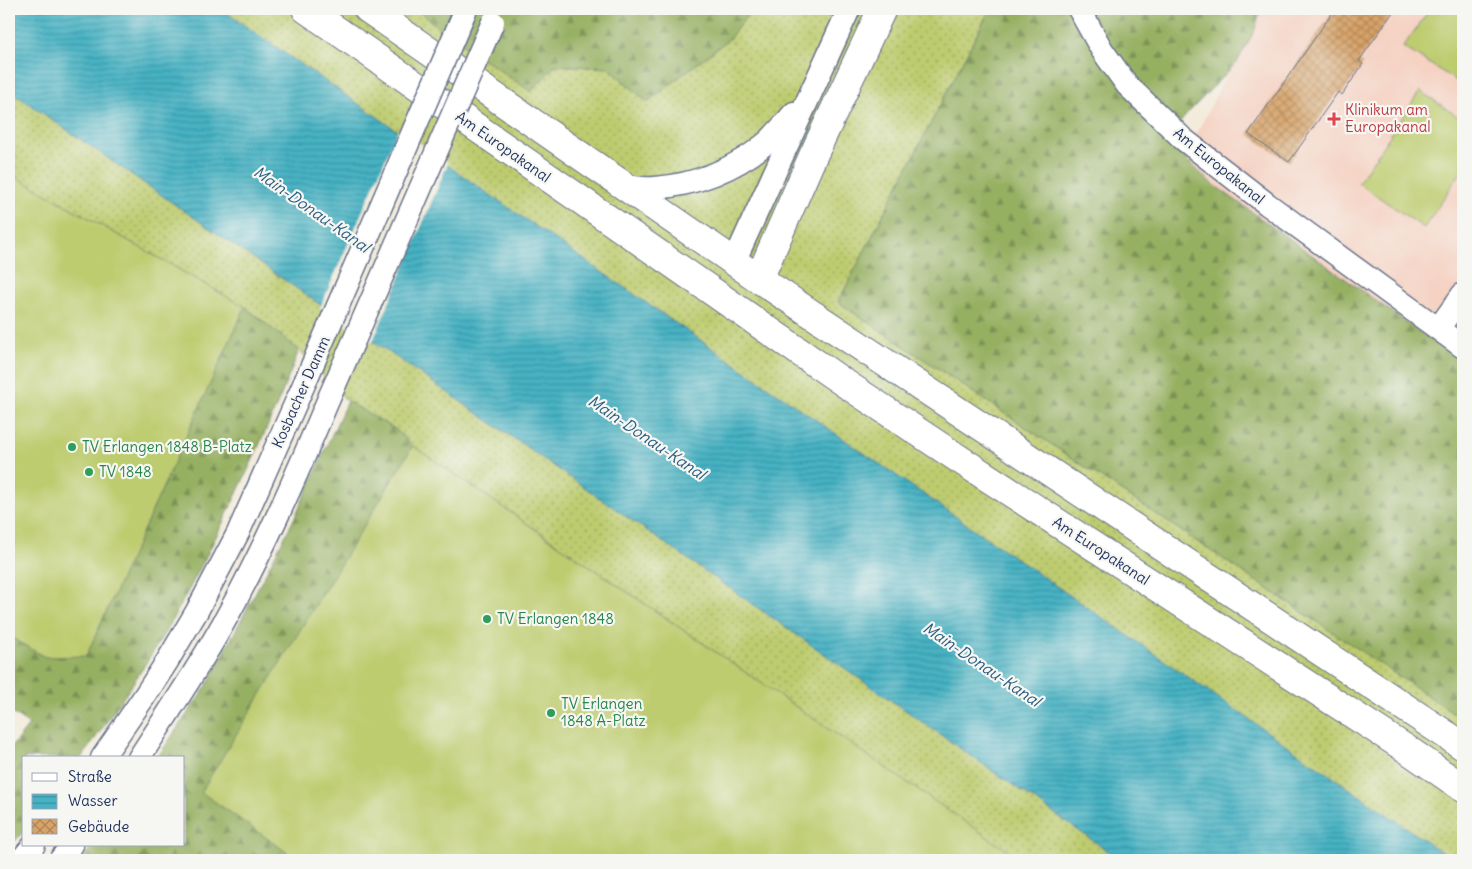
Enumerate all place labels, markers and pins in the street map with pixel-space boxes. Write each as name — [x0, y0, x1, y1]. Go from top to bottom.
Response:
place label: Klinikum am Europakanal — [1345, 100, 1431, 136]
marker: Klinikum am Europakanal — [1327, 112, 1341, 126]
place label: TV Erlangen 1848 B-Platz — [82, 437, 252, 456]
marker: TV Erlangen 1848 B-Platz — [66, 441, 78, 453]
place label: TV 1848 — [99, 462, 152, 481]
marker: TV 1848 — [83, 466, 95, 478]
place label: TV Erlangen 1848 — [497, 609, 614, 628]
marker: TV Erlangen 1848 — [481, 613, 493, 625]
place label: TV Erlangen 1848 A-Platz — [561, 694, 646, 730]
marker: TV Erlangen 1848 A-Platz — [545, 707, 557, 719]

